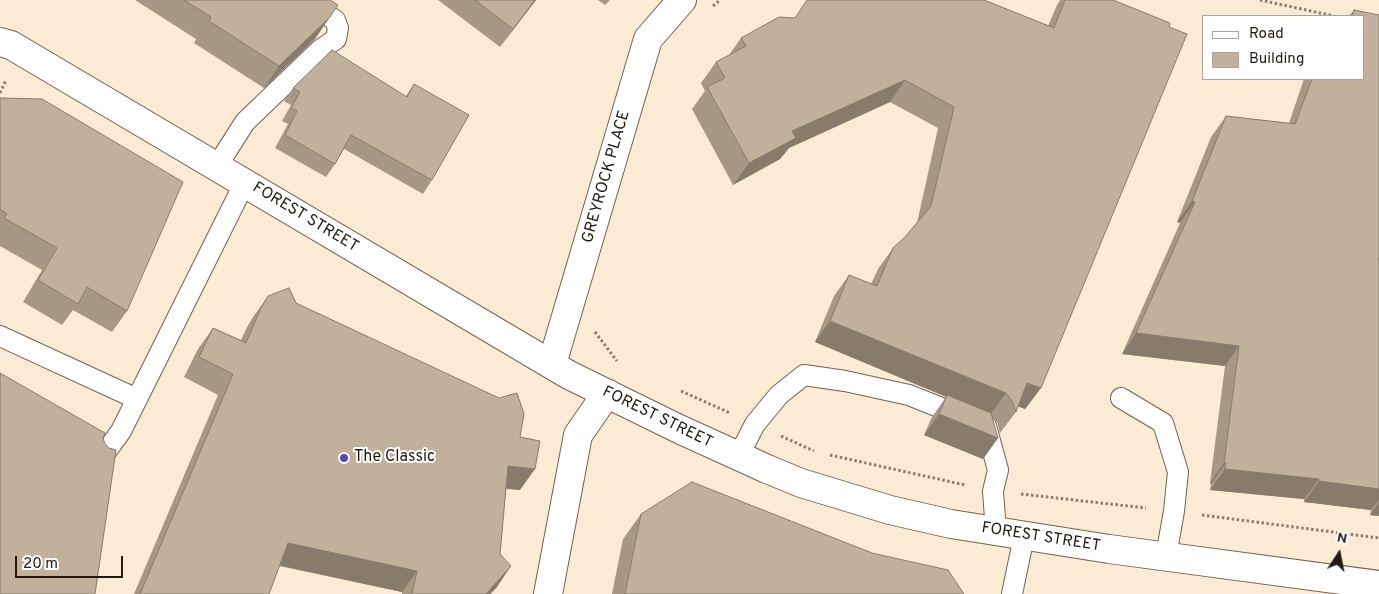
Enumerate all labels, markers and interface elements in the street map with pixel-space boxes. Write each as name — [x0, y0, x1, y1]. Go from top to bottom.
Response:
legend — [1202, 15, 1364, 80]
text: Road — [1249, 25, 1284, 44]
text: Building — [1249, 50, 1304, 69]
street label: GREYROCK PLACE — [579, 108, 635, 246]
street label: FOREST STREET — [248, 179, 362, 257]
street label: FOREST STREET — [599, 383, 715, 453]
place label: The Classic — [354, 448, 435, 468]
marker: The Classic — [338, 452, 350, 464]
street label: FOREST STREET — [980, 519, 1102, 557]
north arrow — [1314, 529, 1364, 579]
text: N — [1335, 529, 1349, 548]
scale bar — [18, 546, 125, 578]
text: 20 m — [23, 555, 58, 574]

